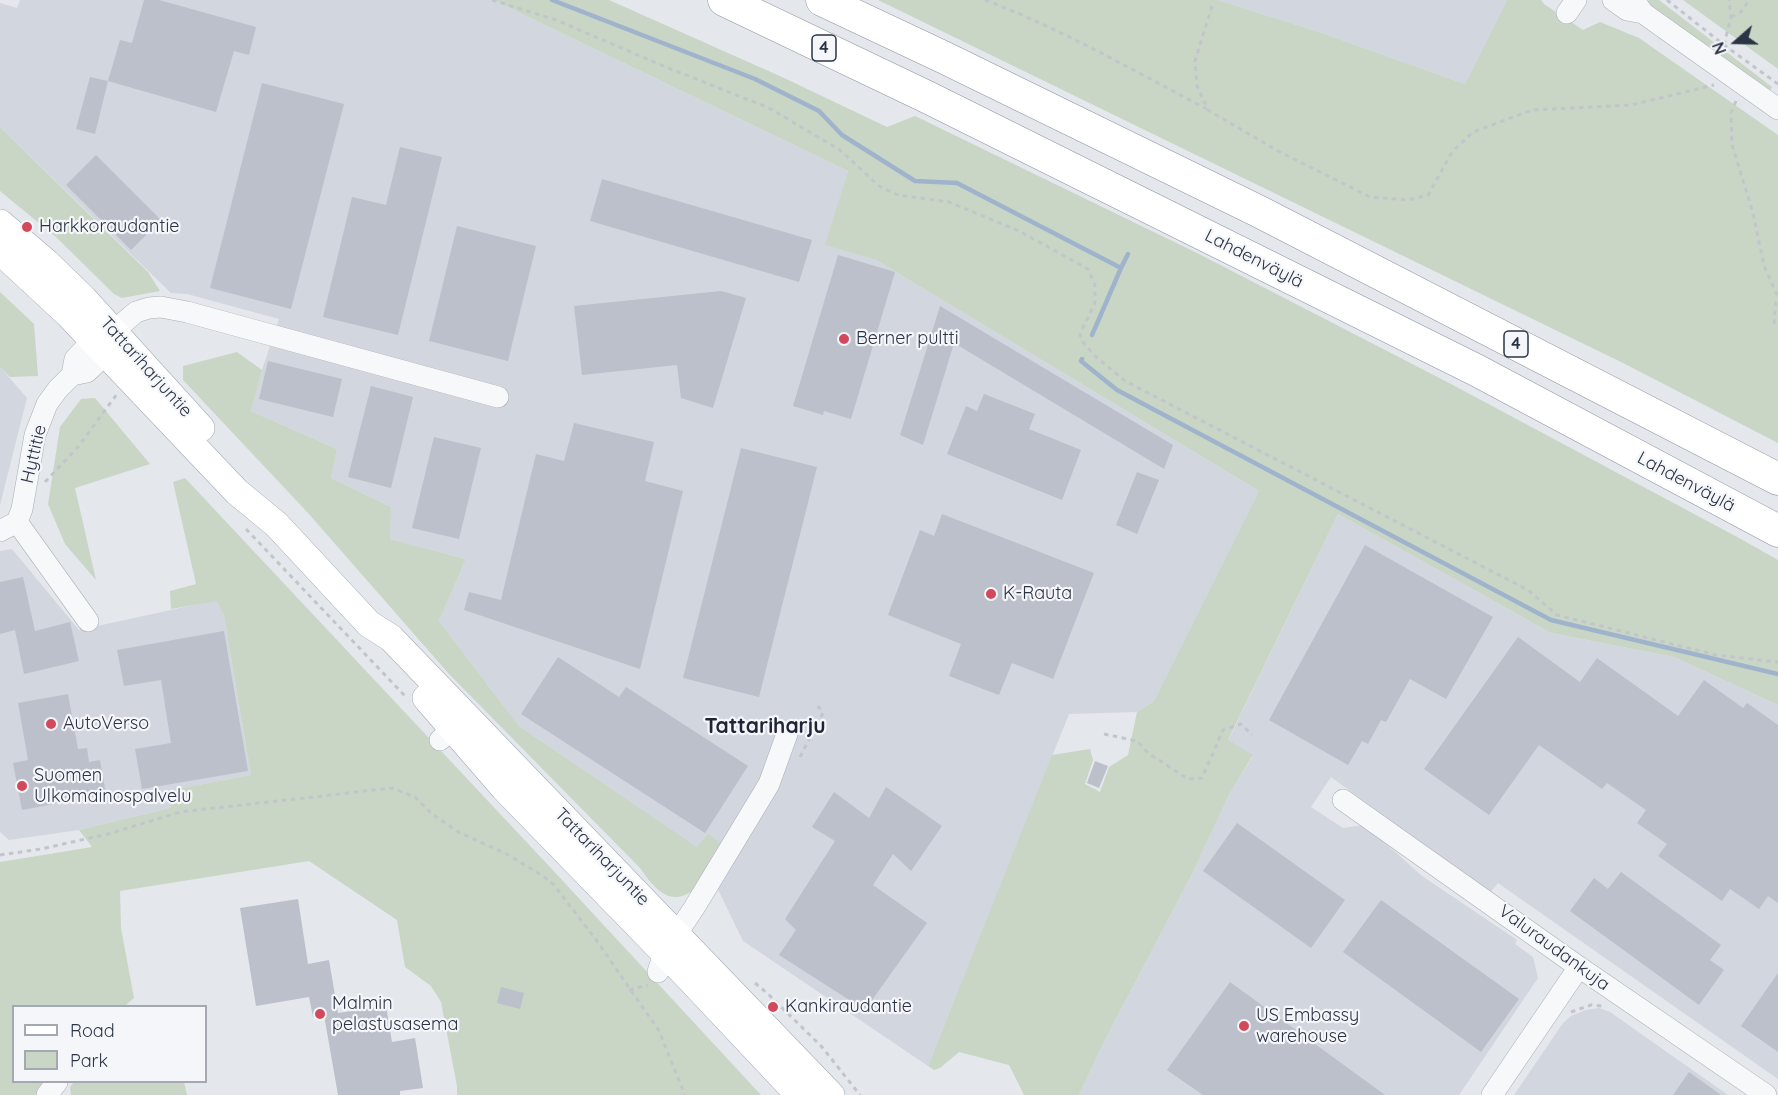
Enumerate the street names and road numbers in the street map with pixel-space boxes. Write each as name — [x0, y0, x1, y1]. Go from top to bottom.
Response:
road number: 4 — [812, 35, 836, 61]
street label: Lahdenväylä — [1201, 225, 1307, 293]
street label: Tattariharjuntie — [95, 312, 197, 422]
road number: 4 — [1504, 331, 1528, 357]
street label: Hyttitie — [17, 423, 51, 485]
street label: Lahdenväylä — [1633, 447, 1739, 517]
street label: Tattariharjuntie — [550, 804, 654, 910]
street label: Valuraudankuja — [1494, 900, 1614, 996]

